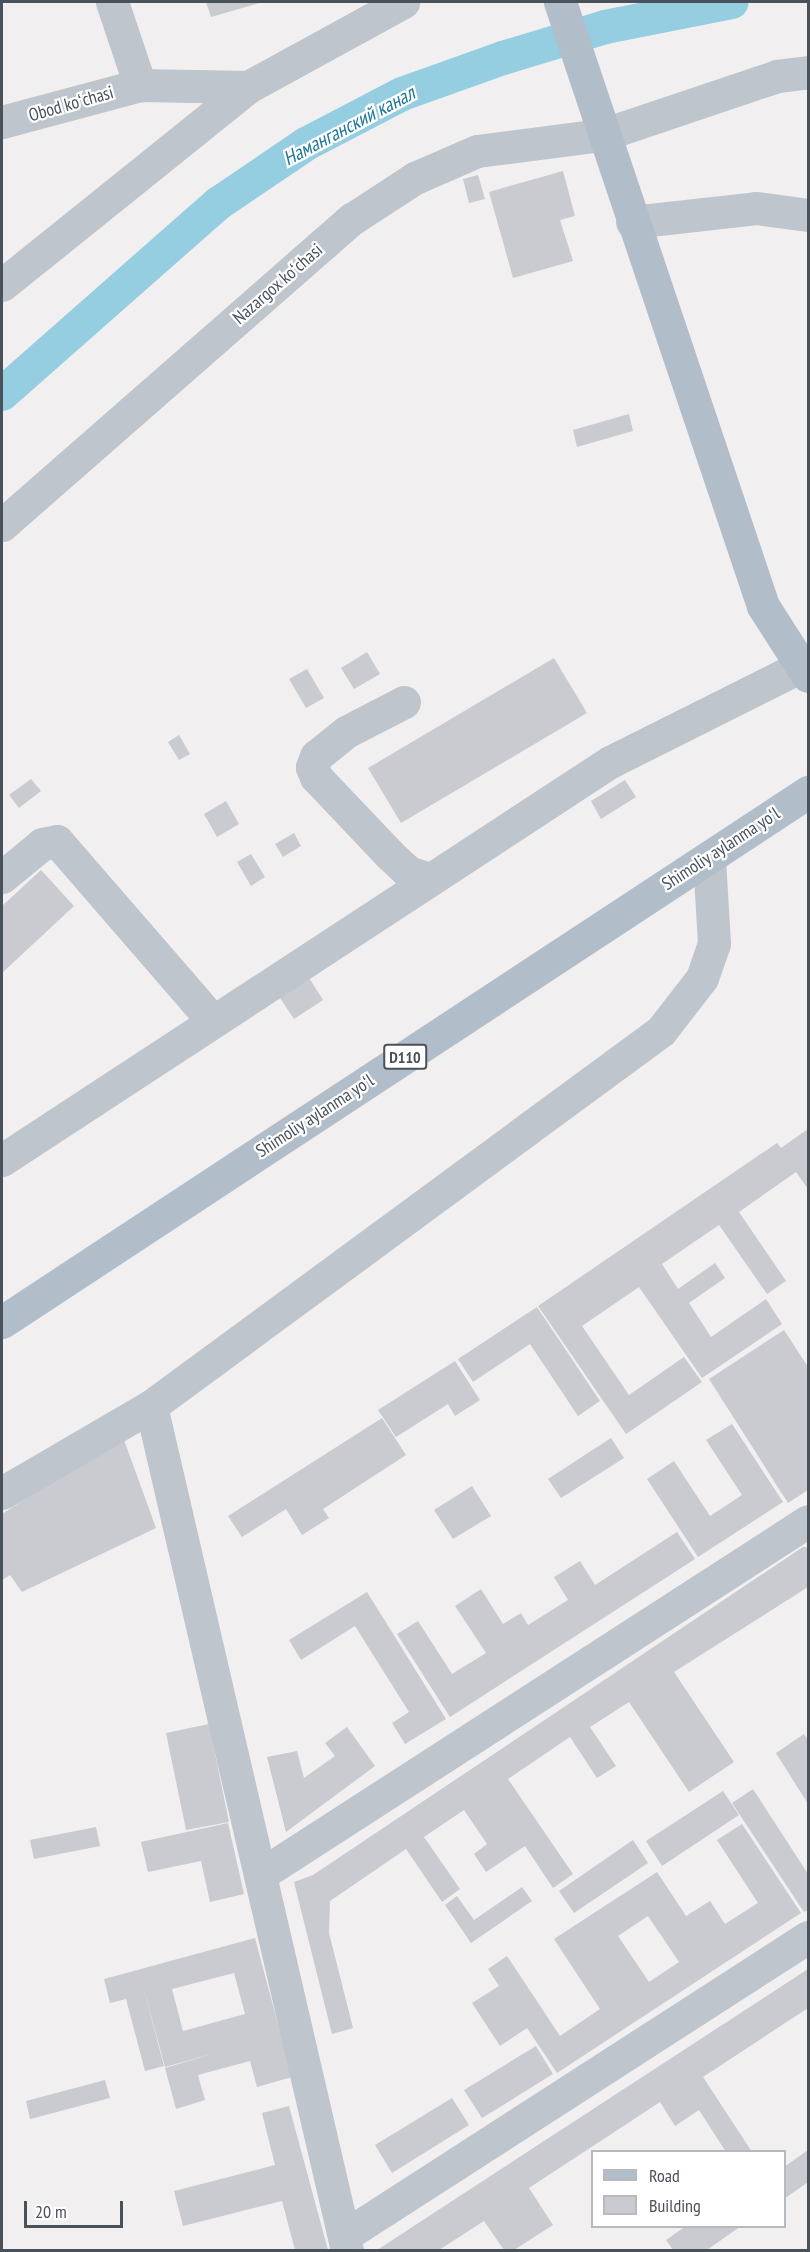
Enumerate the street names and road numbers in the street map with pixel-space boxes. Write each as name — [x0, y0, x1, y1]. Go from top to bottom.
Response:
street label: Obod koʻchasi — [26, 82, 116, 126]
street label: Nazargox koʻchasi — [229, 239, 327, 329]
street label: Shimoliy aylanma yoʻl — [658, 803, 784, 895]
road number: D110 — [382, 1044, 428, 1070]
street label: Shimoliy aylanma yoʻl — [252, 1070, 378, 1162]

